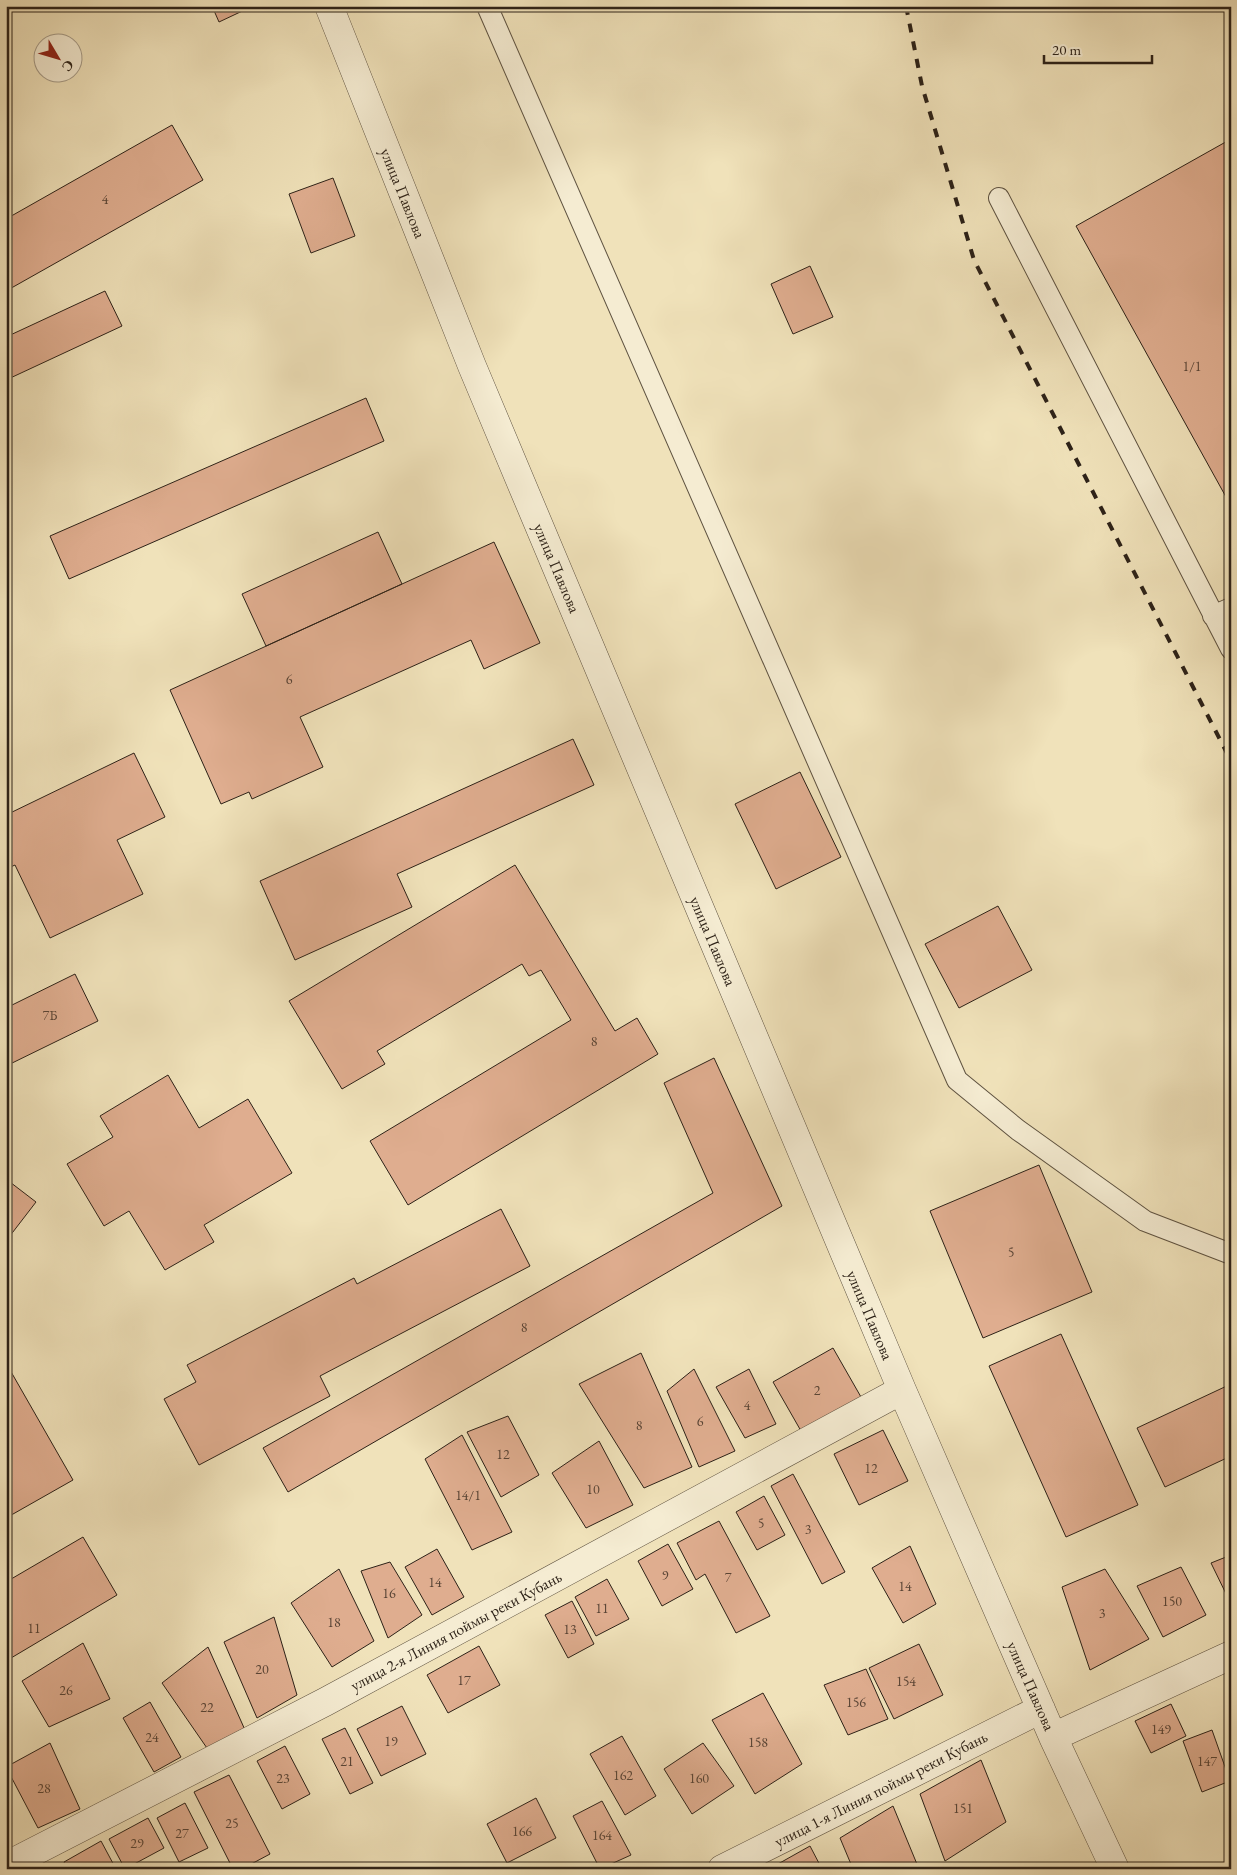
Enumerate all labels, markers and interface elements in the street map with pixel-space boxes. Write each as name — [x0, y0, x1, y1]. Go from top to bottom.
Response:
north arrow — [32, 32, 82, 82]
scale bar — [1044, 32, 1152, 64]
text: 20 m — [1052, 40, 1081, 59]
text: С — [58, 57, 78, 76]
street label: улица Павлова — [375, 145, 431, 242]
house number: 4 — [102, 190, 109, 208]
house number: 1/1 — [1182, 357, 1202, 375]
street label: улица Павлова — [529, 520, 586, 617]
house number: 6 — [286, 670, 293, 688]
street label: улица Павлова — [685, 893, 742, 990]
house number: 7Б — [43, 1006, 57, 1024]
house number: 8 — [591, 1032, 598, 1050]
house number: 5 — [1008, 1243, 1014, 1261]
street label: улица Павлова — [842, 1267, 899, 1364]
house number: 8 — [521, 1318, 528, 1336]
house number: 2 — [814, 1381, 821, 1399]
house number: 4 — [744, 1396, 751, 1414]
house number: 6 — [697, 1412, 704, 1430]
house number: 8 — [636, 1416, 643, 1434]
house number: 12 — [496, 1445, 510, 1463]
house number: 12 — [864, 1459, 878, 1477]
house number: 10 — [586, 1480, 600, 1498]
house number: 14/1 — [455, 1486, 481, 1504]
house number: 5 — [758, 1514, 764, 1532]
house number: 3 — [805, 1520, 812, 1538]
street label: улица 2-я Линия поймы реки Кубань — [347, 1566, 565, 1696]
house number: 9 — [662, 1566, 669, 1584]
house number: 7 — [725, 1568, 732, 1586]
house number: 14 — [428, 1573, 442, 1591]
house number: 14 — [898, 1577, 912, 1595]
house number: 16 — [382, 1584, 396, 1602]
house number: 150 — [1162, 1592, 1182, 1610]
house number: 11 — [595, 1599, 609, 1617]
house number: 3 — [1099, 1604, 1106, 1622]
house number: 18 — [327, 1613, 341, 1631]
house number: 11 — [27, 1619, 41, 1637]
house number: 13 — [563, 1620, 577, 1638]
street label: улица Павлова — [1002, 1638, 1060, 1734]
house number: 20 — [255, 1660, 269, 1678]
house number: 17 — [457, 1671, 471, 1689]
house number: 154 — [896, 1672, 916, 1690]
house number: 26 — [59, 1681, 73, 1699]
house number: 156 — [846, 1693, 866, 1711]
house number: 22 — [200, 1698, 214, 1716]
house number: 149 — [1151, 1720, 1171, 1738]
street label: улица 1-я Линия поймы реки Кубань — [771, 1726, 991, 1852]
house number: 24 — [145, 1728, 159, 1746]
house number: 19 — [384, 1732, 398, 1750]
house number: 158 — [748, 1733, 768, 1751]
house number: 21 — [340, 1752, 354, 1770]
house number: 147 — [1197, 1752, 1217, 1770]
house number: 162 — [613, 1766, 633, 1784]
house number: 23 — [276, 1769, 290, 1787]
house number: 160 — [689, 1769, 709, 1787]
house number: 28 — [37, 1779, 51, 1797]
house number: 151 — [953, 1799, 973, 1817]
house number: 25 — [225, 1814, 239, 1832]
house number: 166 — [512, 1822, 532, 1840]
house number: 27 — [175, 1824, 189, 1842]
house number: 164 — [592, 1826, 612, 1844]
house number: 29 — [130, 1834, 144, 1852]

